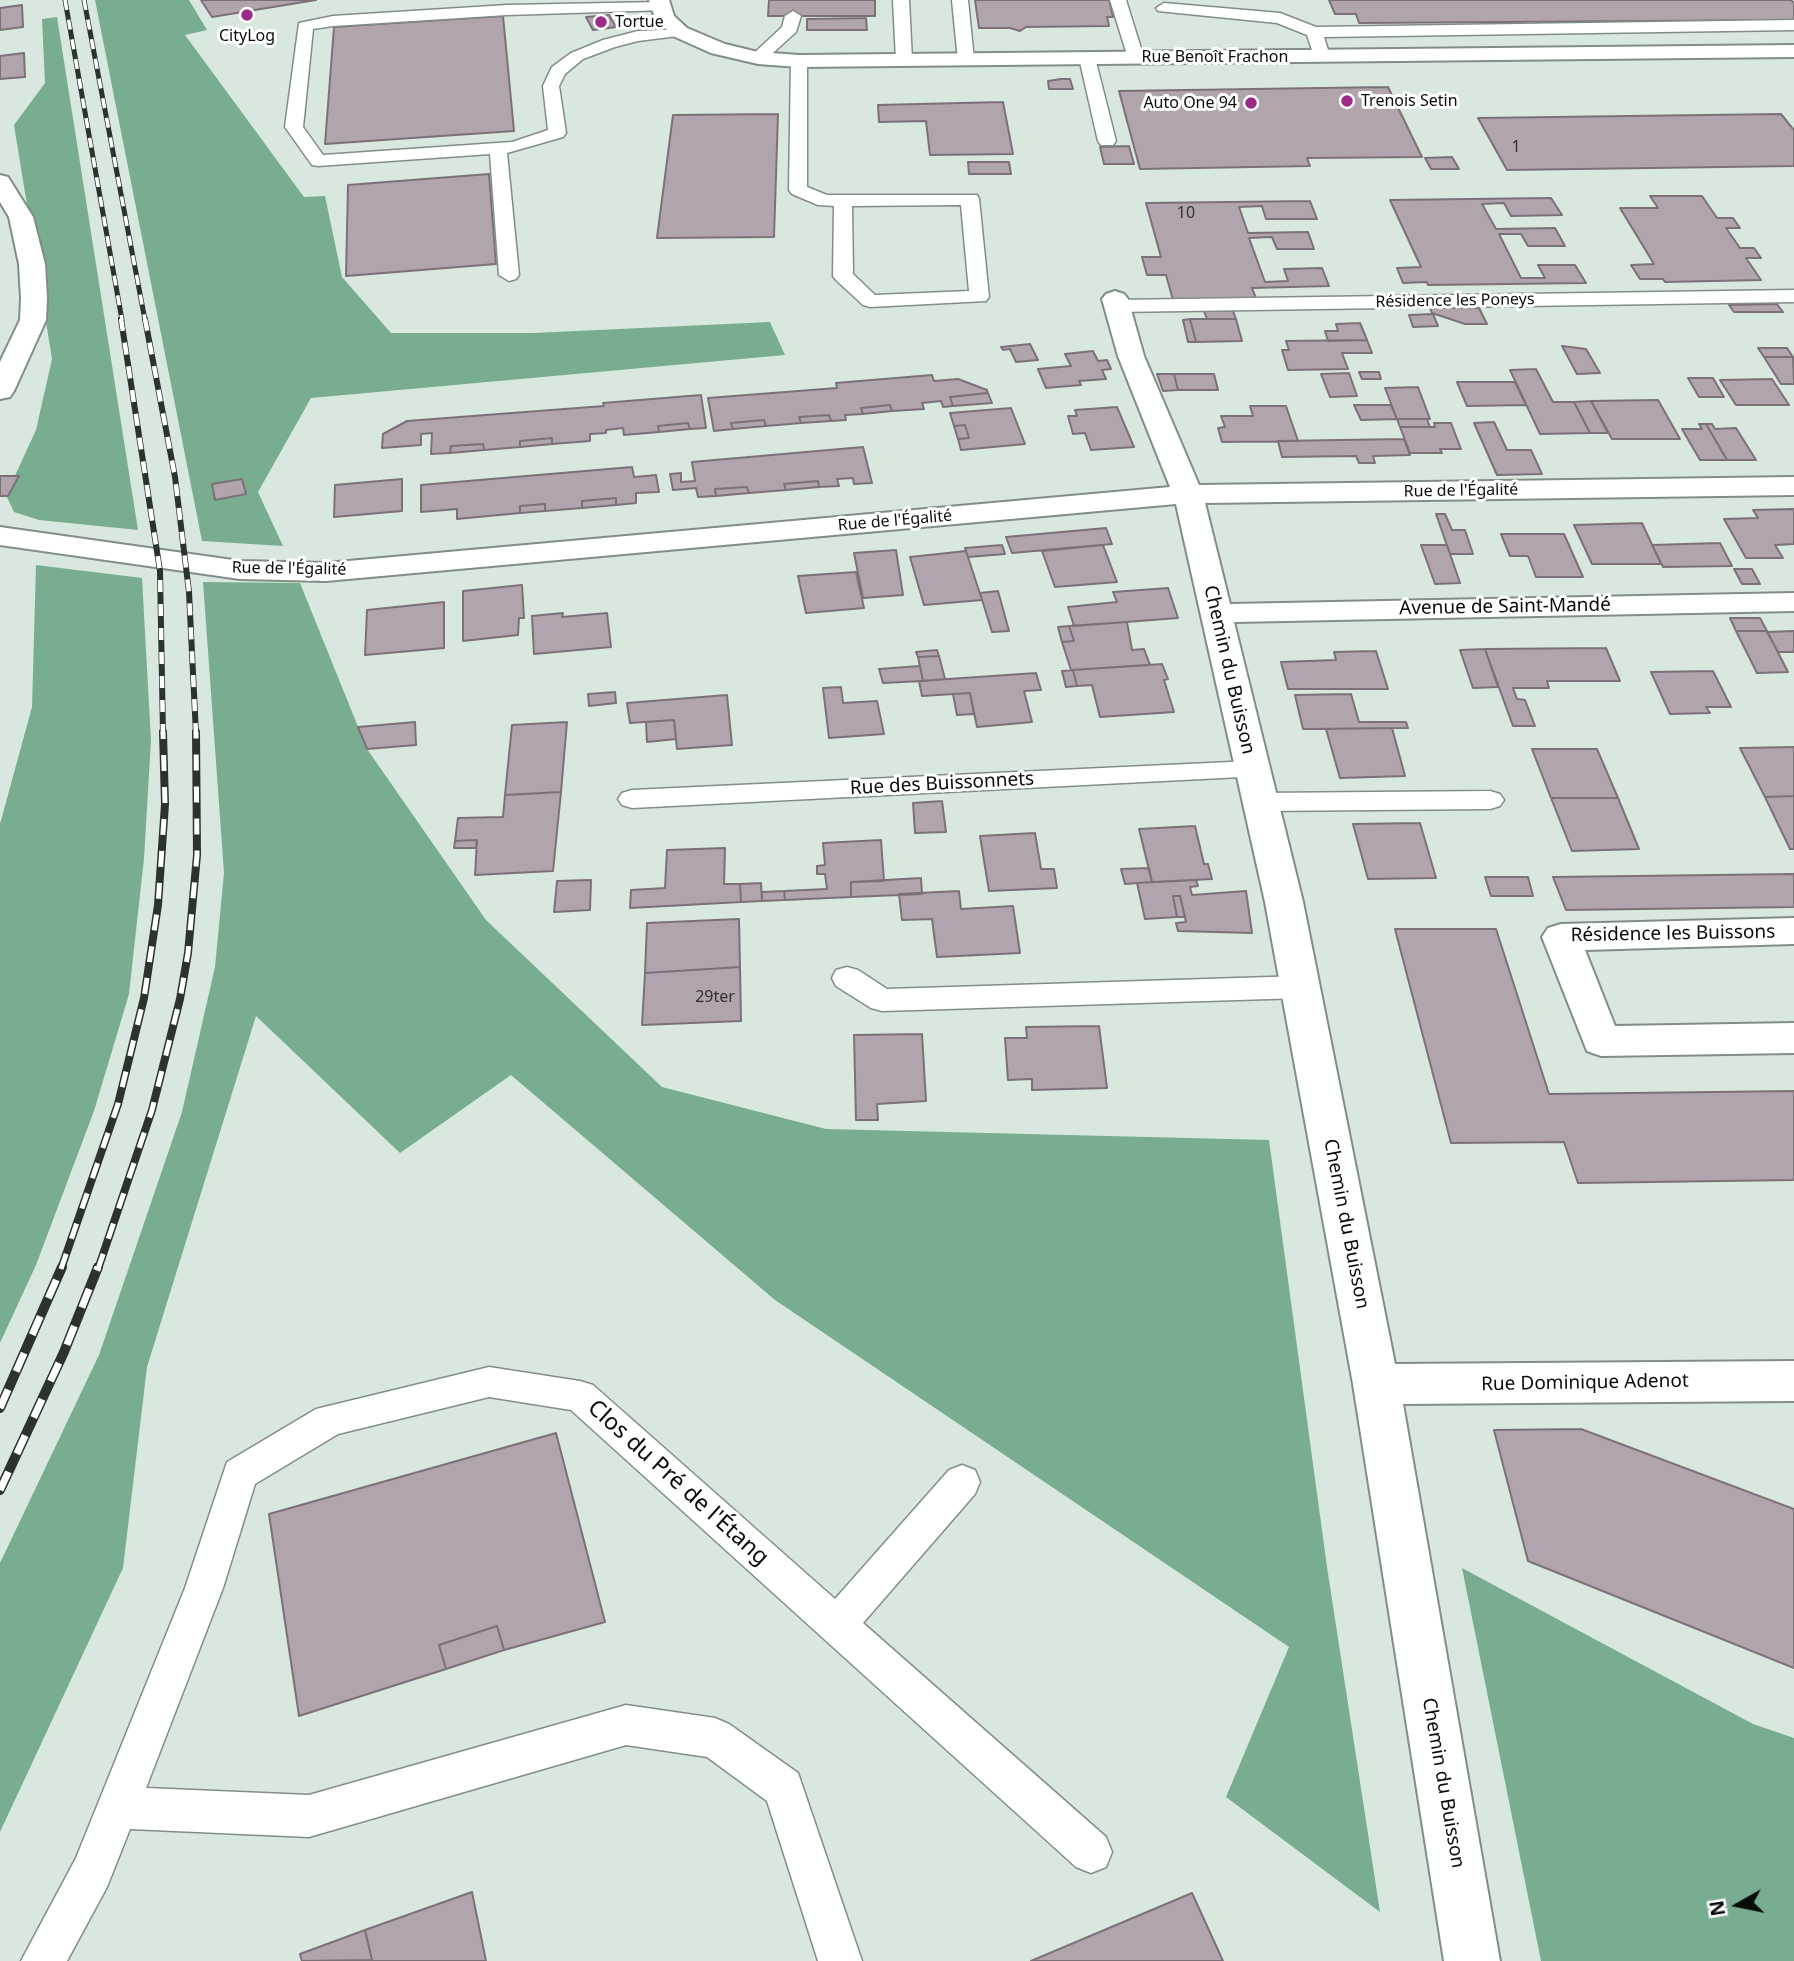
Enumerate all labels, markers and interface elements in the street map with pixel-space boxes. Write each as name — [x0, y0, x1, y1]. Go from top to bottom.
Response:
marker: CityLog — [239, 7, 255, 23]
place label: Tortue — [615, 12, 664, 32]
marker: Tortue — [593, 14, 609, 30]
place label: CityLog — [219, 26, 275, 46]
street label: Rue Benoît Frachon — [1142, 47, 1288, 67]
place label: Trenois Setin — [1361, 91, 1458, 111]
place label: Auto One 94 — [1143, 93, 1237, 113]
marker: Trenois Setin — [1339, 93, 1355, 109]
marker: Auto One 94 — [1243, 95, 1259, 111]
house number: 1 — [1511, 137, 1521, 157]
house number: 10 — [1177, 203, 1195, 223]
street label: Résidence les Poneys — [1375, 290, 1535, 312]
street label: Rue de l'Égalité — [1404, 480, 1518, 502]
street label: Rue de l'Égalité — [837, 506, 953, 536]
street label: Rue de l'Égalité — [232, 558, 346, 580]
street label: Chemin du Buisson — [1198, 583, 1260, 757]
street label: Avenue de Saint-Mandé — [1399, 594, 1611, 620]
street label: Rue des Buissonnets — [849, 768, 1035, 800]
street label: Résidence les Buissons — [1570, 921, 1776, 947]
house number: 29ter — [695, 987, 735, 1007]
street label: Chemin du Buisson — [1318, 1137, 1374, 1311]
street label: Rue Dominique Adenot — [1481, 1370, 1689, 1396]
street label: Clos du Pré de l'Étang — [582, 1394, 774, 1572]
street label: Chemin du Buisson — [1417, 1696, 1469, 1870]
north arrow — [1703, 1870, 1773, 1940]
text: N — [1703, 1899, 1731, 1918]

